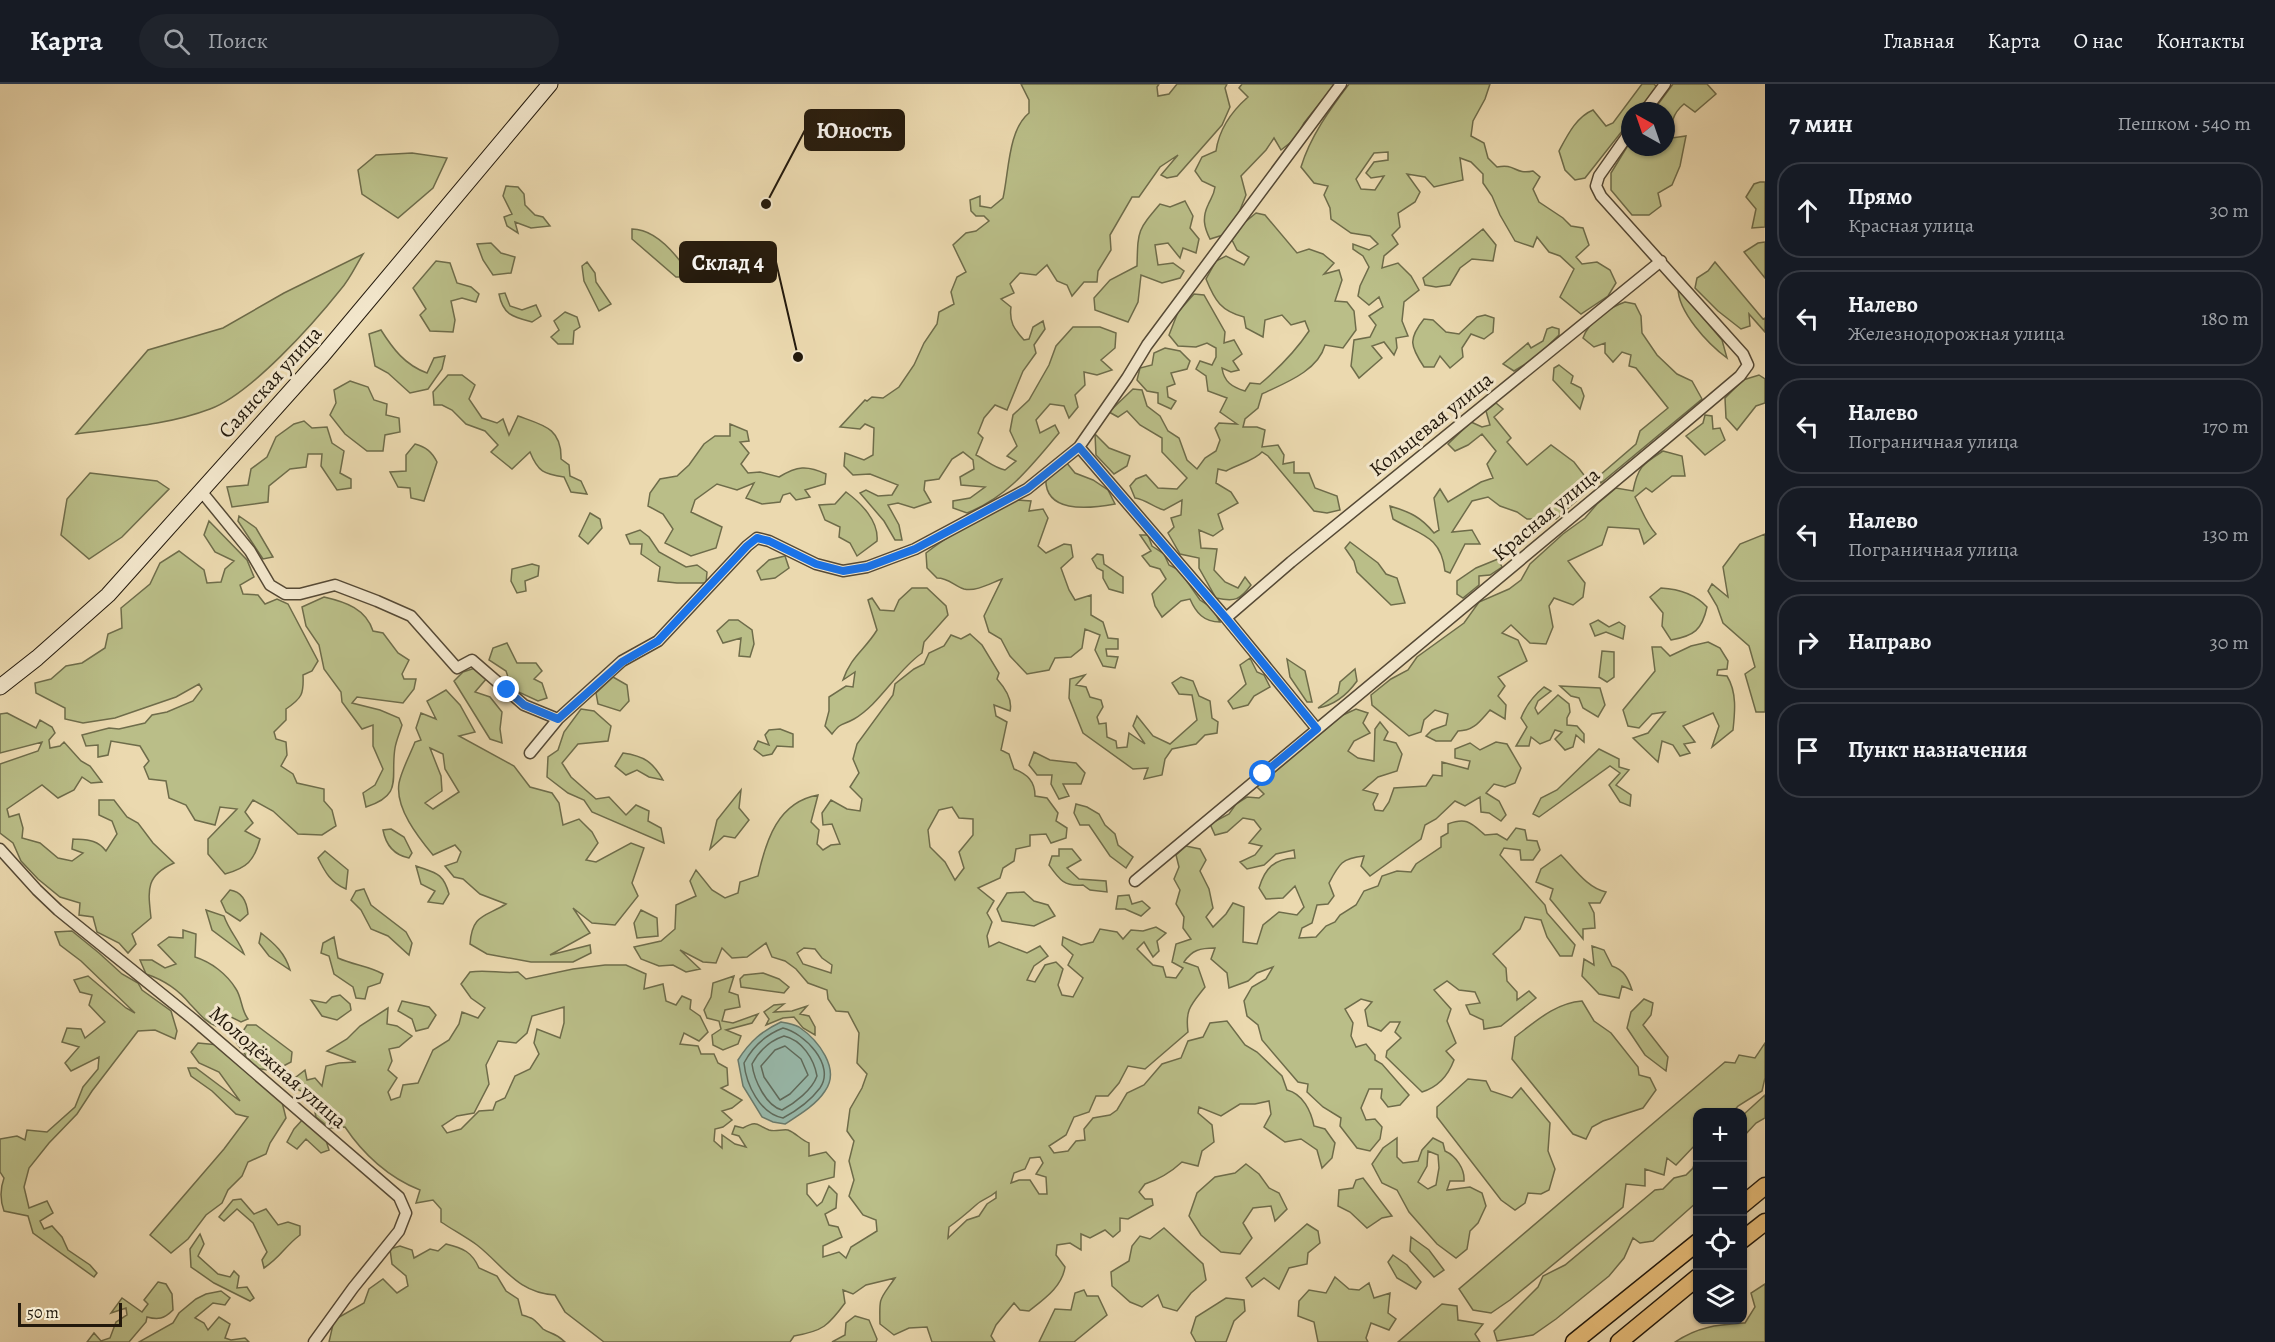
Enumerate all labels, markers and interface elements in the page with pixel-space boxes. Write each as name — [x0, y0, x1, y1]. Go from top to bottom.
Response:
search box — [139, 14, 559, 68]
text: Карта — [30, 22, 103, 60]
icon: search — [160, 25, 193, 58]
text: Поиск — [208, 26, 268, 56]
text: Главная — [1883, 27, 1955, 55]
text: Карта — [1988, 27, 2040, 55]
text: О нас — [2073, 27, 2123, 55]
text: Контакты — [2156, 27, 2245, 55]
north arrow — [1621, 102, 1675, 156]
text: 7 мин — [1789, 106, 1853, 141]
callout: Юность — [805, 110, 904, 150]
text: Пешком · 540 m — [2117, 110, 2251, 137]
text: Юность — [816, 116, 892, 146]
text: Прямо — [1848, 182, 1912, 212]
icon: ahead — [1791, 194, 1824, 227]
text: 30 m — [2209, 197, 2249, 224]
text: Красная улица — [1848, 212, 1974, 239]
callout: Склад 4 — [680, 242, 776, 282]
text: Склад 4 — [692, 248, 764, 278]
text: Налево — [1848, 290, 1918, 320]
icon: left — [1791, 302, 1824, 335]
text: 180 m — [2201, 305, 2249, 332]
street label: Саянская улица — [212, 319, 328, 444]
text: Железнодорожная улица — [1848, 320, 2065, 347]
street label: Кольцевая улица — [1363, 365, 1499, 483]
text: Налево — [1848, 398, 1918, 428]
icon: left — [1791, 410, 1824, 443]
text: 170 m — [2203, 413, 2249, 440]
text: Пограничная улица — [1848, 428, 2018, 455]
street label: Красная улица — [1486, 460, 1606, 567]
text: Налево — [1848, 506, 1918, 536]
icon: left — [1791, 518, 1824, 551]
text: 130 m — [2203, 521, 2249, 548]
text: Пограничная улица — [1848, 536, 2018, 563]
icon: right — [1791, 626, 1824, 659]
text: Направо — [1848, 627, 1931, 657]
text: 30 m — [2209, 629, 2249, 656]
route end — [493, 676, 519, 702]
icon: arrive — [1791, 734, 1824, 767]
text: Пункт назначения — [1848, 735, 2027, 765]
route start — [1249, 760, 1275, 786]
street label: Молодёжная улица — [203, 999, 353, 1135]
map controls — [1693, 1108, 1747, 1324]
button: + — [1693, 1108, 1747, 1162]
button: − — [1693, 1162, 1747, 1216]
button: locate — [1693, 1216, 1747, 1270]
button: layers — [1693, 1270, 1747, 1324]
scale bar — [18, 1300, 122, 1328]
text: 50 m — [27, 1302, 59, 1324]

